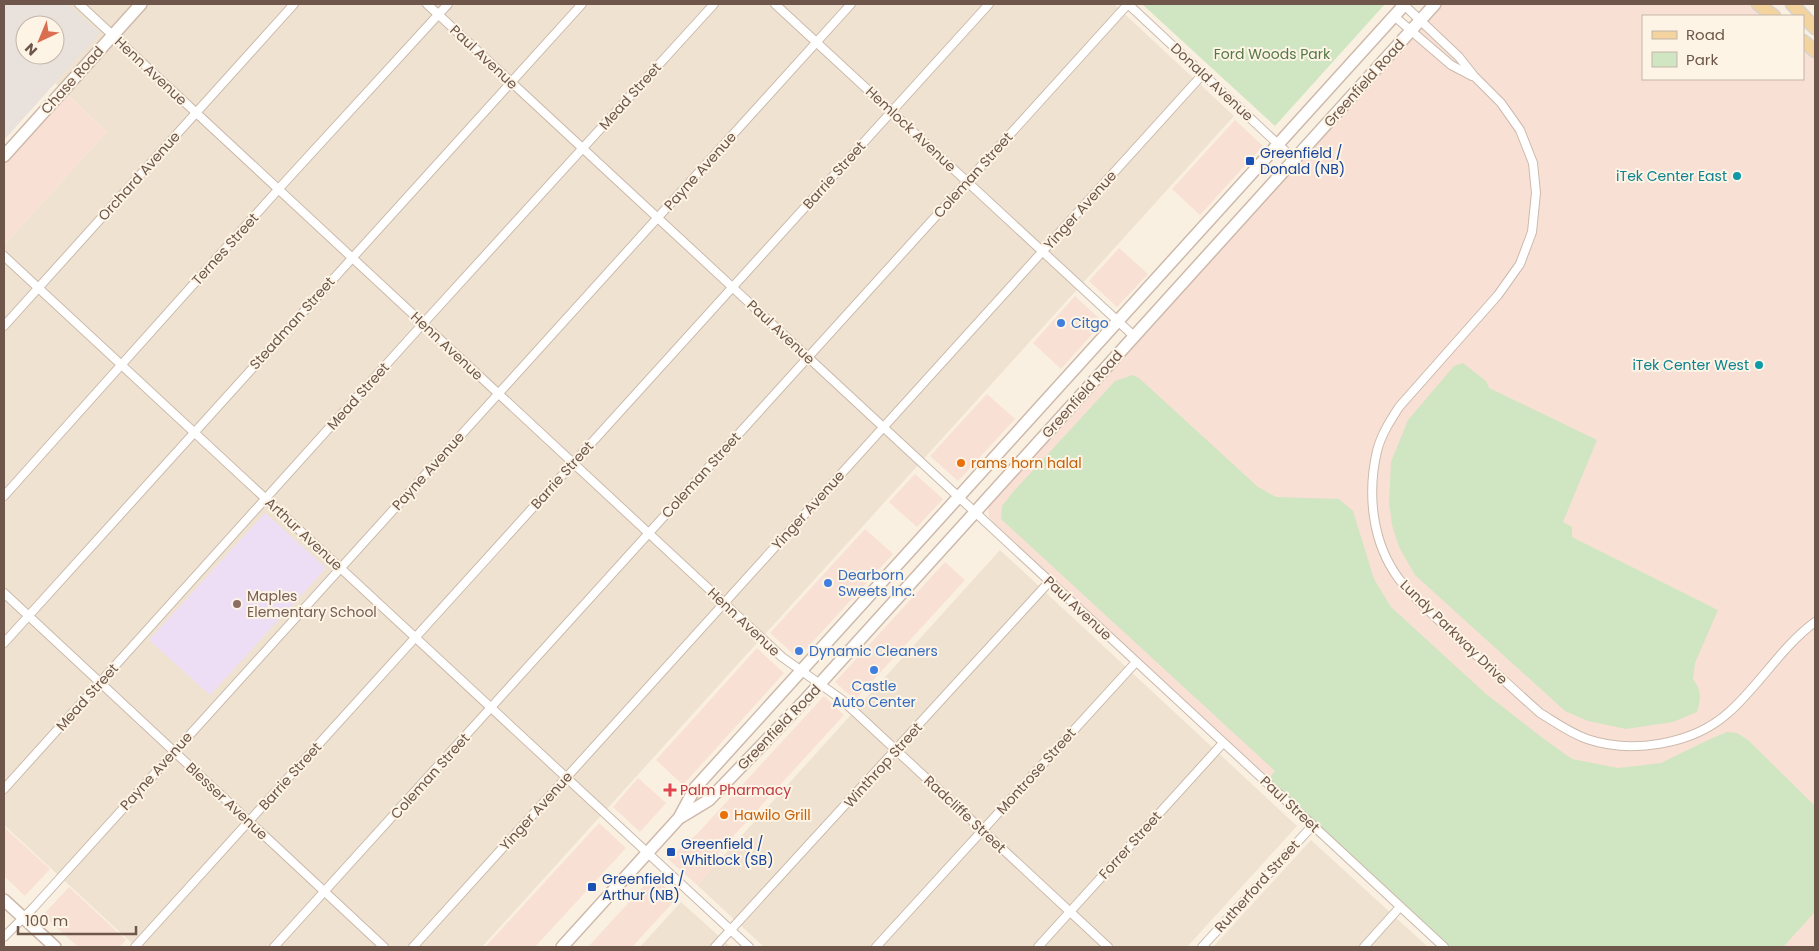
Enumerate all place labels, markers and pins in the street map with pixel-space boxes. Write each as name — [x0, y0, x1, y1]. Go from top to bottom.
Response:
place label: Greenfield / Donald (NB) — [1260, 143, 1345, 179]
marker: Greenfield / Donald (NB) — [1244, 155, 1256, 167]
place label: iTek Center East — [1616, 166, 1727, 186]
marker: iTek Center East — [1731, 170, 1743, 182]
place label: Citgo — [1071, 313, 1109, 333]
marker: Citgo — [1055, 317, 1067, 329]
place label: iTek Center West — [1632, 355, 1749, 375]
marker: iTek Center West — [1753, 359, 1765, 371]
place label: rams horn halal — [971, 453, 1082, 473]
marker: rams horn halal — [955, 457, 967, 469]
place label: Dearborn Sweets Inc. — [838, 565, 915, 601]
marker: Dearborn Sweets Inc. — [822, 577, 834, 589]
place label: Maples Elementary School — [247, 586, 377, 622]
marker: Maples Elementary School — [231, 598, 243, 610]
place label: Dynamic Cleaners — [809, 641, 938, 661]
marker: Dynamic Cleaners — [793, 645, 805, 657]
marker: Castle Auto Center — [868, 664, 880, 676]
place label: Castle Auto Center — [832, 676, 916, 712]
place label: Palm Pharmacy — [680, 780, 791, 800]
marker: Palm Pharmacy — [664, 784, 676, 796]
place label: Hawilo Grill — [734, 805, 811, 825]
marker: Hawilo Grill — [718, 809, 730, 821]
place label: Greenfield / Whitlock (SB) — [681, 834, 774, 870]
marker: Greenfield / Whitlock (SB) — [665, 846, 677, 858]
place label: Greenfield / Arthur (NB) — [602, 869, 684, 905]
marker: Greenfield / Arthur (NB) — [586, 881, 598, 893]

